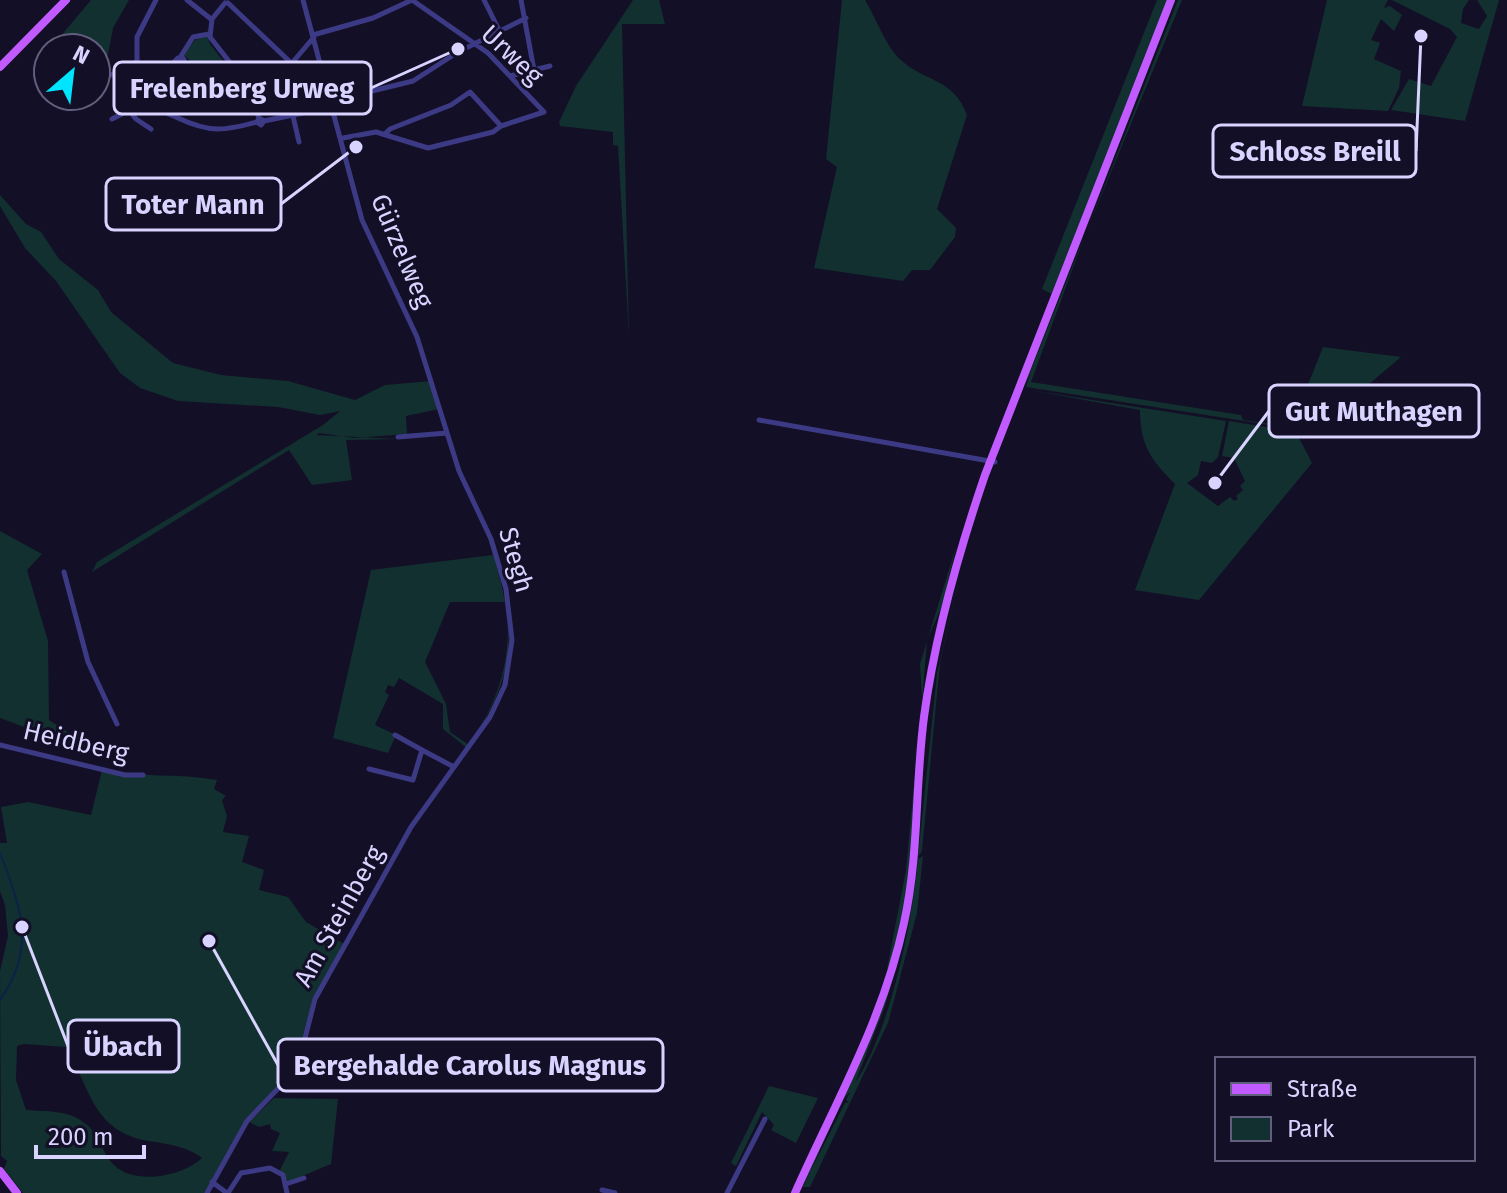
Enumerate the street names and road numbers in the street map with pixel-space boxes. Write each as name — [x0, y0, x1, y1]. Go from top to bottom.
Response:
street label: Urweg — [475, 19, 550, 92]
street label: Gürzelweg — [364, 189, 440, 313]
street label: Stegh — [492, 524, 540, 596]
street label: Heidberg — [20, 715, 132, 769]
street label: Am Steinberg — [287, 840, 391, 992]

